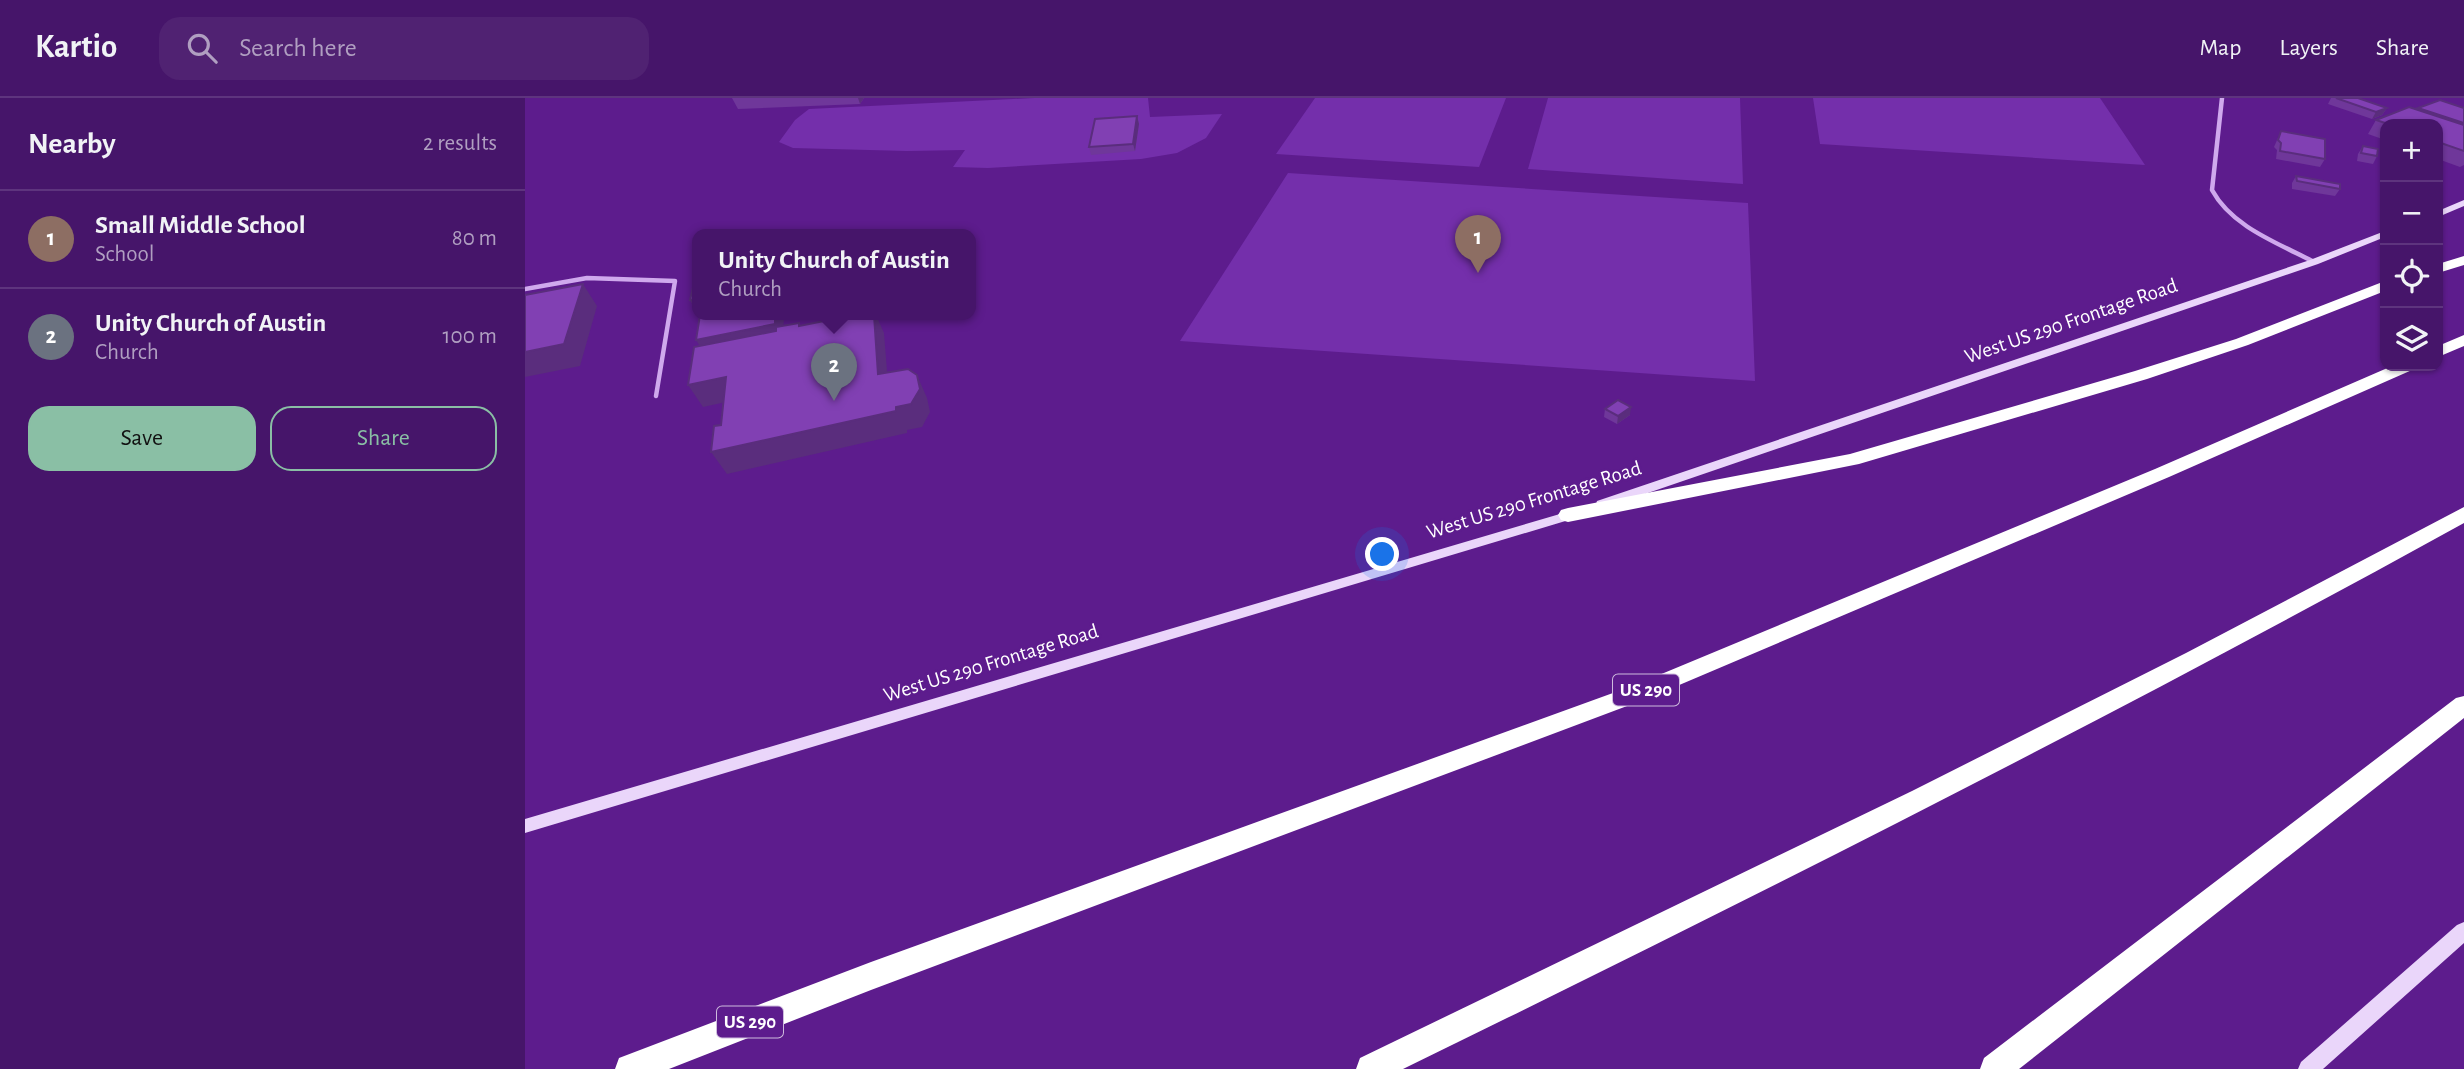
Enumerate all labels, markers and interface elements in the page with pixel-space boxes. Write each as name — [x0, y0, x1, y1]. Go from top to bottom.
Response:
search box — [159, 17, 649, 80]
icon: search — [183, 29, 221, 67]
text: Kartio — [35, 31, 117, 64]
text: Search here — [239, 35, 357, 61]
text: Map — [2199, 36, 2241, 60]
text: Layers — [2279, 36, 2338, 60]
text: Share — [2376, 36, 2429, 60]
map controls — [2380, 119, 2443, 371]
button: + — [2380, 119, 2443, 182]
text: Nearby — [28, 129, 116, 159]
text: 2 results — [423, 132, 497, 155]
button: − — [2380, 182, 2443, 245]
text: Small Middle School — [95, 212, 306, 238]
pin: 1 — [1455, 215, 1501, 273]
text: 1 — [47, 227, 55, 250]
text: 80 m — [452, 227, 497, 250]
popup — [692, 229, 976, 320]
text: School — [95, 243, 154, 266]
button: locate — [2380, 245, 2443, 308]
text: Unity Church of Austin — [718, 247, 950, 273]
street label: West US 290 Frontage Road — [1962, 275, 2180, 367]
text: Church — [718, 278, 782, 301]
button: layers — [2380, 308, 2443, 371]
text: Unity Church of Austin — [95, 310, 326, 336]
text: 2 — [46, 325, 56, 348]
text: 100 m — [443, 325, 497, 348]
text: Church — [95, 341, 159, 364]
pin: 2 — [811, 343, 857, 401]
button: Save — [28, 406, 256, 471]
button: Share — [270, 406, 497, 471]
street label: West US 290 Frontage Road — [1424, 457, 1644, 543]
your location — [1365, 537, 1399, 571]
street label: West US 290 Frontage Road — [881, 620, 1101, 706]
road number: US 290 — [1613, 674, 1679, 706]
road number: US 290 — [717, 1006, 783, 1038]

